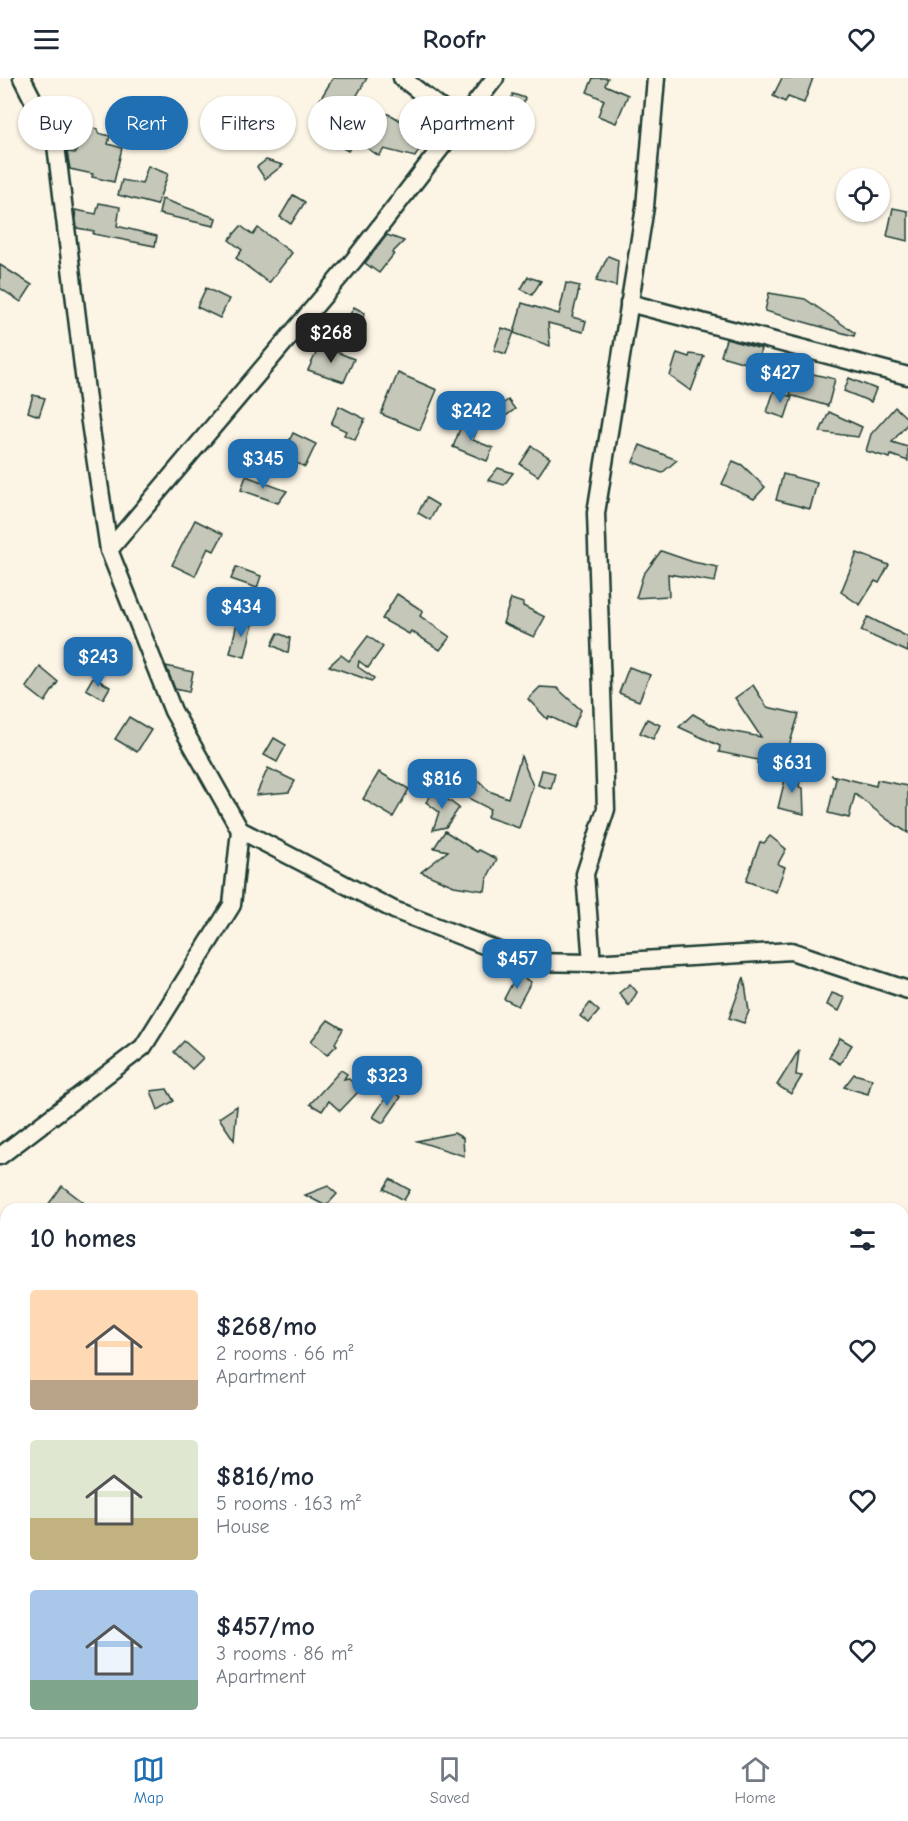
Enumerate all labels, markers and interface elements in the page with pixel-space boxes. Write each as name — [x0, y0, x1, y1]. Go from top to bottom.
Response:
icon: menu — [30, 23, 63, 56]
icon: heart — [845, 23, 878, 56]
text: Roofr — [422, 24, 486, 55]
chip: Buy — [18, 96, 93, 150]
chip: Rent — [105, 96, 188, 150]
chip: Filters — [200, 96, 296, 150]
chip: New — [308, 96, 387, 150]
chip: Apartment — [399, 96, 535, 150]
map controls — [836, 168, 890, 222]
button: locate — [836, 168, 890, 222]
pin: $268 — [295, 313, 367, 364]
text: $268 — [310, 321, 352, 344]
pin: $427 — [744, 353, 816, 404]
text: $427 — [760, 361, 800, 384]
pin: $242 — [435, 391, 507, 442]
text: $242 — [451, 399, 491, 422]
pin: $345 — [227, 439, 299, 490]
text: $345 — [242, 447, 284, 470]
pin: $434 — [205, 587, 277, 638]
text: $434 — [221, 595, 261, 618]
pin: $243 — [62, 637, 134, 688]
text: $243 — [78, 645, 118, 668]
pin: $631 — [756, 743, 828, 794]
text: $631 — [772, 751, 812, 774]
pin: $816 — [406, 759, 478, 810]
text: $816 — [422, 767, 462, 790]
pin: $457 — [481, 939, 553, 990]
text: $457 — [496, 947, 538, 970]
pin: $323 — [351, 1056, 423, 1107]
text: $323 — [366, 1064, 408, 1087]
icon: filters — [846, 1223, 879, 1256]
text: 10 homes — [30, 1224, 136, 1254]
text: $268/mo — [216, 1312, 317, 1342]
icon: home — [78, 1314, 150, 1386]
icon: heart — [846, 1334, 879, 1367]
text: 2 rooms · 66 m² — [216, 1342, 354, 1365]
text: Apartment — [216, 1365, 306, 1388]
text: $816/mo — [216, 1462, 314, 1492]
icon: home — [78, 1464, 150, 1536]
icon: heart — [846, 1484, 879, 1517]
text: 5 rooms · 163 m² — [216, 1492, 361, 1515]
text: House — [216, 1515, 270, 1538]
text: $457/mo — [216, 1612, 315, 1642]
icon: home — [78, 1614, 150, 1686]
icon: heart — [846, 1634, 879, 1667]
text: 3 rooms · 86 m² — [216, 1642, 353, 1665]
text: Apartment — [216, 1665, 306, 1688]
tab: Map — [132, 1753, 165, 1807]
tab: Saved — [430, 1753, 470, 1807]
tab: Home — [734, 1753, 776, 1807]

